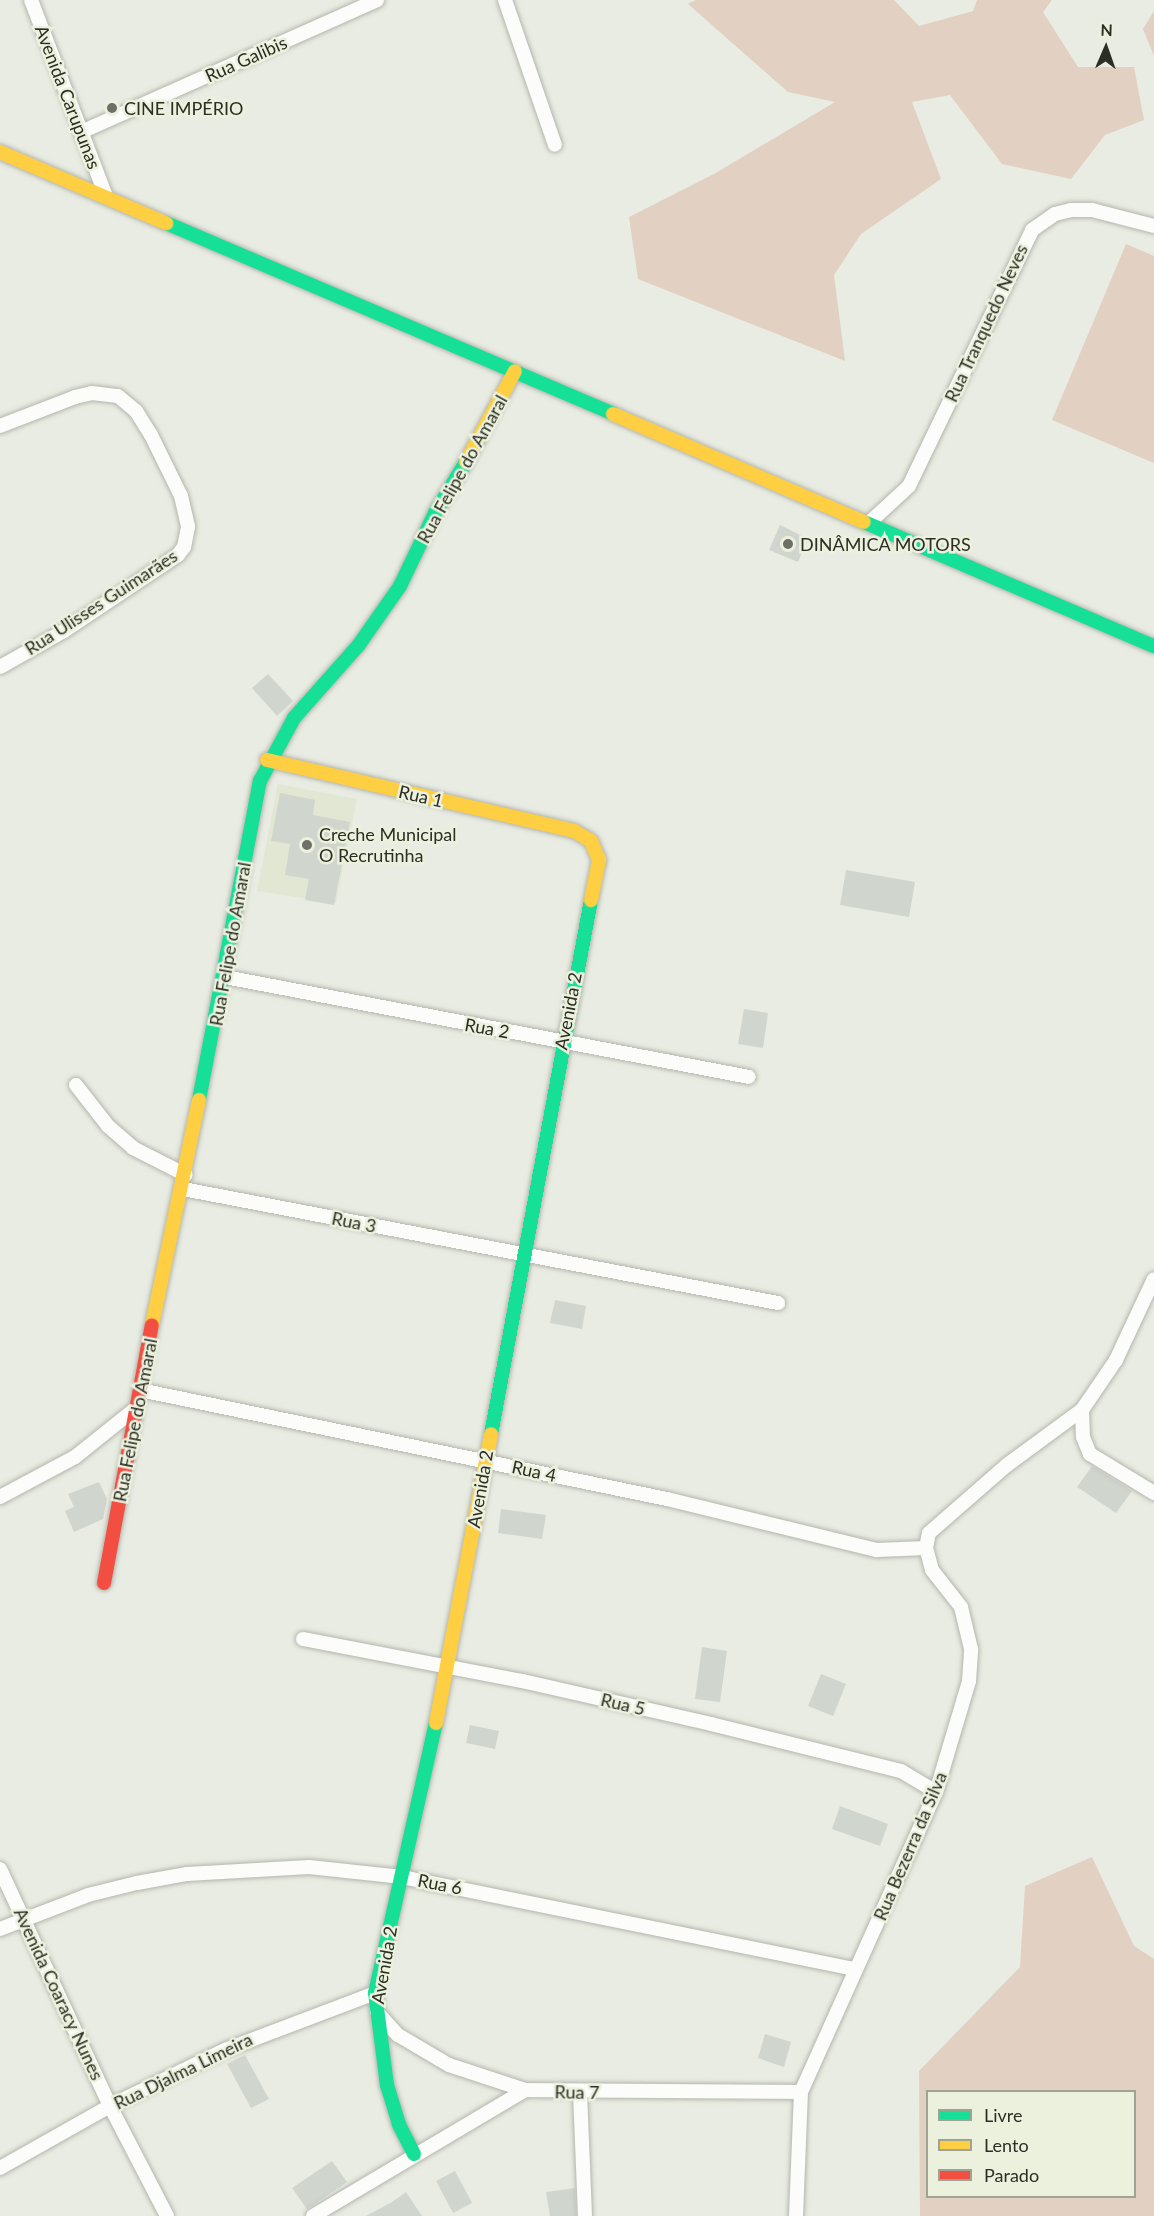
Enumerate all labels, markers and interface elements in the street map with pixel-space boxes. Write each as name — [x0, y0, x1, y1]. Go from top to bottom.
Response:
north arrow — [1076, 18, 1136, 78]
text: N — [1100, 20, 1113, 39]
street label: Avenida Carupunas — [31, 22, 105, 172]
street label: Rua Galibis — [202, 31, 290, 87]
place label: CINE IMPÉRIO — [124, 97, 243, 119]
marker: CINE IMPÉRIO — [105, 101, 119, 115]
street label: Rua Tranquedo Neves — [940, 240, 1032, 406]
street label: Rua Felipe do Amaral — [412, 391, 512, 547]
place label: DINÂMICA MOTORS — [800, 533, 971, 555]
marker: DINÂMICA MOTORS — [781, 537, 795, 551]
street label: Rua Ulisses Guimarães — [21, 545, 181, 659]
street label: Rua 1 — [397, 780, 445, 812]
place label: Creche Municipal O Recrutinha — [319, 824, 457, 866]
marker: Creche Municipal O Recrutinha — [300, 838, 314, 852]
street label: Rua Felipe do Amaral — [205, 860, 255, 1028]
street label: Avenida 2 — [550, 970, 586, 1052]
street label: Rua 2 — [463, 1013, 511, 1043]
street label: Rua 3 — [330, 1207, 378, 1237]
street label: Rua Felipe do Amaral — [109, 1336, 161, 1504]
street label: Avenida 2 — [463, 1448, 497, 1530]
street label: Rua 4 — [510, 1456, 558, 1486]
street label: Rua 5 — [599, 1688, 647, 1720]
street label: Rua Bezerra da Silva — [869, 1768, 951, 1924]
street label: Rua 6 — [416, 1869, 464, 1899]
street label: Avenida Coaracy Nunes — [10, 1904, 108, 2084]
street label: Avenida 2 — [367, 1924, 401, 2006]
street label: Rua Djalma Limeira — [110, 2028, 256, 2114]
street label: Rua 7 — [554, 2081, 600, 2103]
legend — [926, 2090, 1136, 2198]
text: Livre — [984, 2104, 1023, 2126]
text: Lento — [984, 2134, 1029, 2156]
text: Parado — [984, 2164, 1039, 2186]

